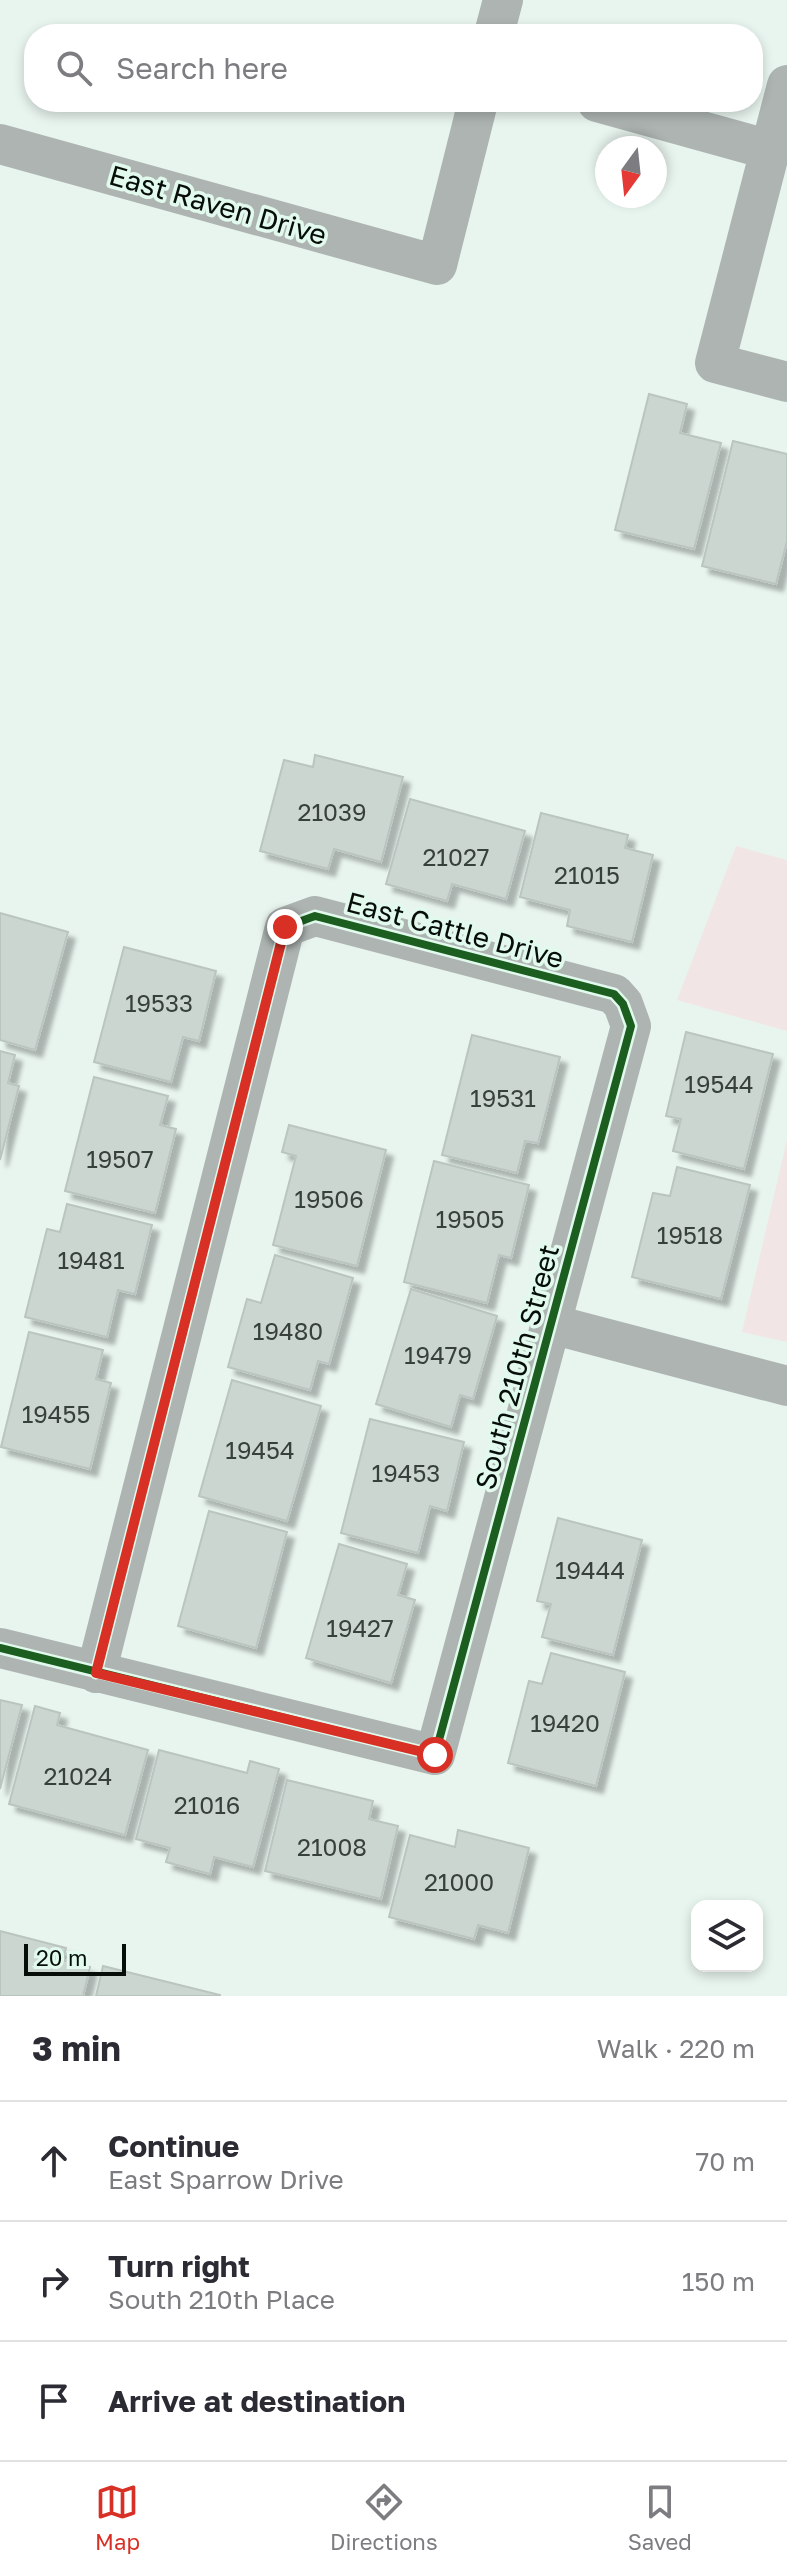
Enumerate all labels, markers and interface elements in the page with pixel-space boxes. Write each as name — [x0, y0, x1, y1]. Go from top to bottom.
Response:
search box — [24, 24, 763, 112]
icon: search — [52, 46, 96, 90]
text: Search here — [116, 50, 288, 86]
north arrow — [595, 136, 667, 208]
street label: East Raven Drive — [106, 158, 331, 251]
house number: 21039 — [298, 797, 367, 826]
house number: 21027 — [422, 842, 490, 871]
house number: 21015 — [554, 860, 620, 889]
street label: East Cattle Drive — [343, 885, 567, 974]
route end — [267, 909, 303, 945]
house number: 19533 — [125, 988, 193, 1017]
house number: 19544 — [684, 1069, 754, 1098]
house number: 19531 — [470, 1083, 536, 1112]
house number: 19507 — [86, 1144, 154, 1173]
house number: 19506 — [294, 1184, 364, 1213]
house number: 19505 — [436, 1204, 504, 1233]
house number: 19518 — [657, 1220, 723, 1249]
street label: South 210th Street — [468, 1241, 565, 1493]
house number: 19481 — [57, 1245, 125, 1274]
house number: 19480 — [253, 1316, 323, 1345]
house number: 19479 — [404, 1340, 472, 1369]
house number: 19455 — [22, 1399, 90, 1428]
house number: 19454 — [225, 1435, 295, 1464]
house number: 19453 — [372, 1458, 440, 1487]
house number: 19444 — [555, 1555, 625, 1584]
house number: 19427 — [326, 1613, 394, 1642]
house number: 19420 — [530, 1708, 600, 1737]
route start — [417, 1737, 453, 1773]
house number: 21024 — [44, 1761, 113, 1790]
house number: 21016 — [174, 1790, 240, 1819]
house number: 21008 — [297, 1832, 367, 1861]
house number: 21000 — [424, 1867, 494, 1896]
map controls — [691, 1900, 763, 1972]
button: layers — [691, 1900, 763, 1972]
scale bar — [24, 1940, 126, 1976]
text: 20 m — [36, 1944, 87, 1971]
text: 3 min — [32, 2028, 121, 2068]
text: Walk · 220 m — [597, 2033, 755, 2064]
text: Continue — [108, 2128, 239, 2164]
icon: ahead — [32, 2139, 76, 2183]
text: 70 m — [696, 2146, 755, 2177]
text: East Sparrow Drive — [108, 2164, 344, 2195]
text: Turn right — [108, 2248, 250, 2284]
icon: right — [32, 2259, 76, 2303]
text: 150 m — [682, 2266, 755, 2297]
text: South 210th Place — [108, 2284, 335, 2315]
icon: arrive — [32, 2379, 76, 2423]
text: Arrive at destination — [108, 2383, 405, 2419]
tab: Map — [95, 2480, 140, 2555]
tab: Directions — [330, 2480, 438, 2555]
tab: Saved — [628, 2480, 692, 2555]

